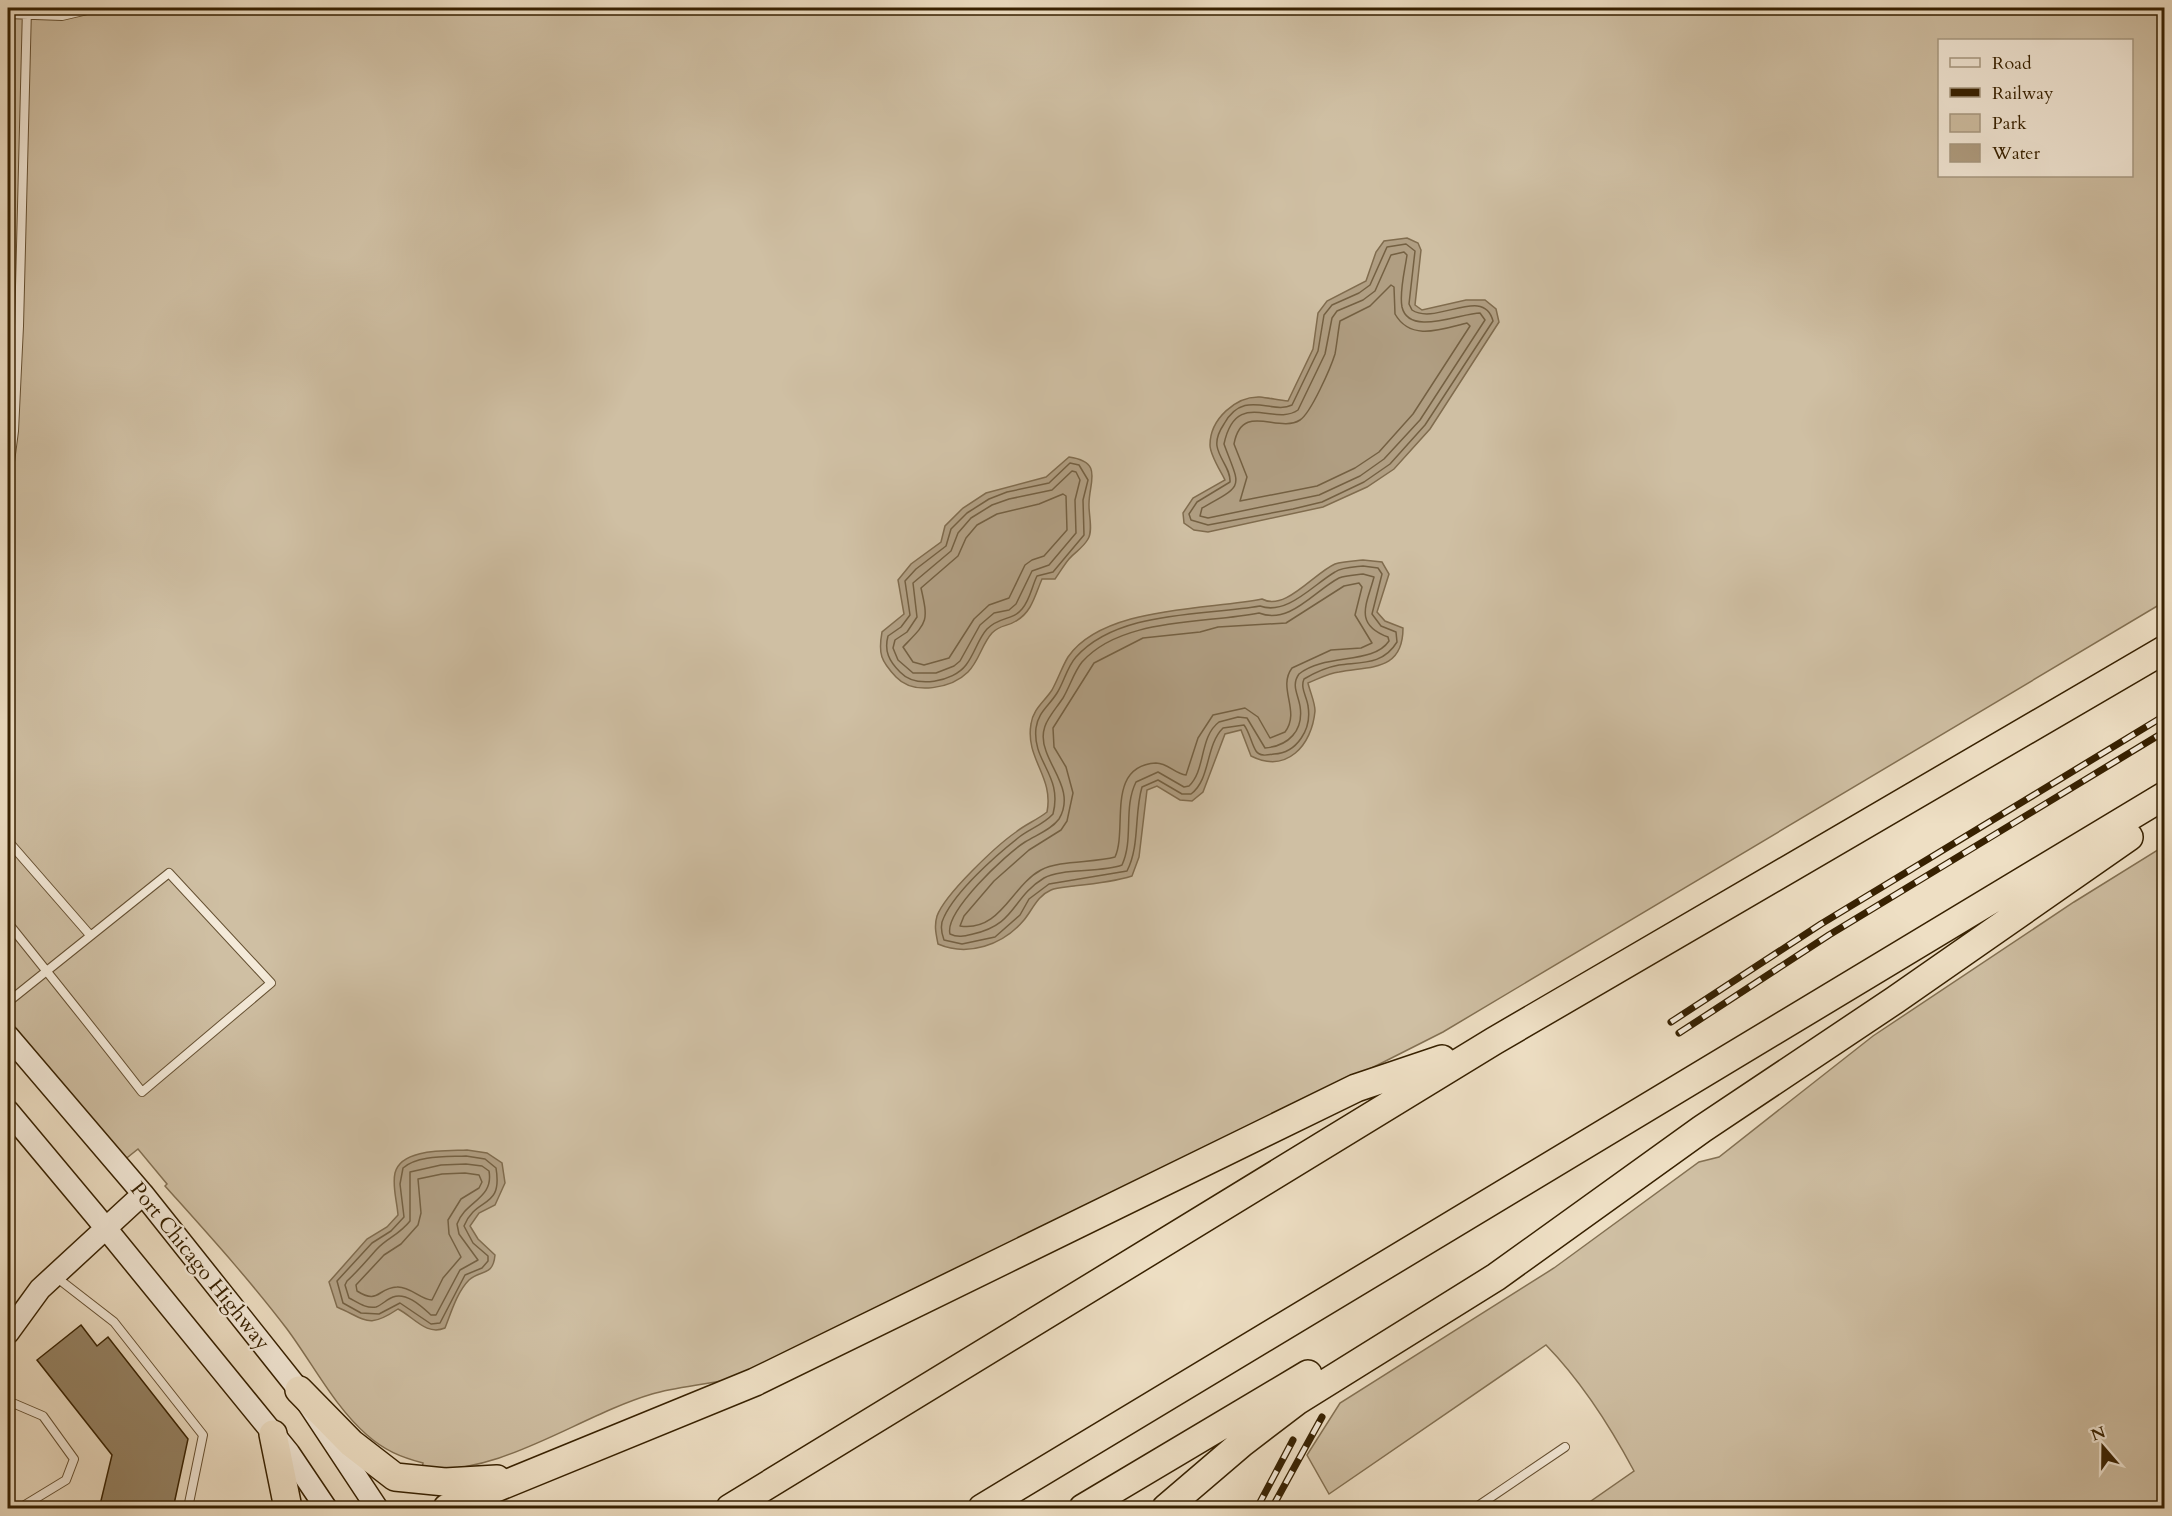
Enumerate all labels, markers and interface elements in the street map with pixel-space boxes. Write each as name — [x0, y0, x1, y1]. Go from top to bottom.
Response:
legend — [1938, 39, 2133, 177]
text: Road — [1992, 51, 2032, 76]
text: Railway — [1992, 81, 2054, 106]
text: Park — [1992, 111, 2027, 136]
text: Water — [1991, 141, 2041, 166]
street label: Port Chicago Highway — [123, 1176, 277, 1356]
north arrow — [2073, 1417, 2133, 1477]
text: N — [2088, 1421, 2109, 1447]

